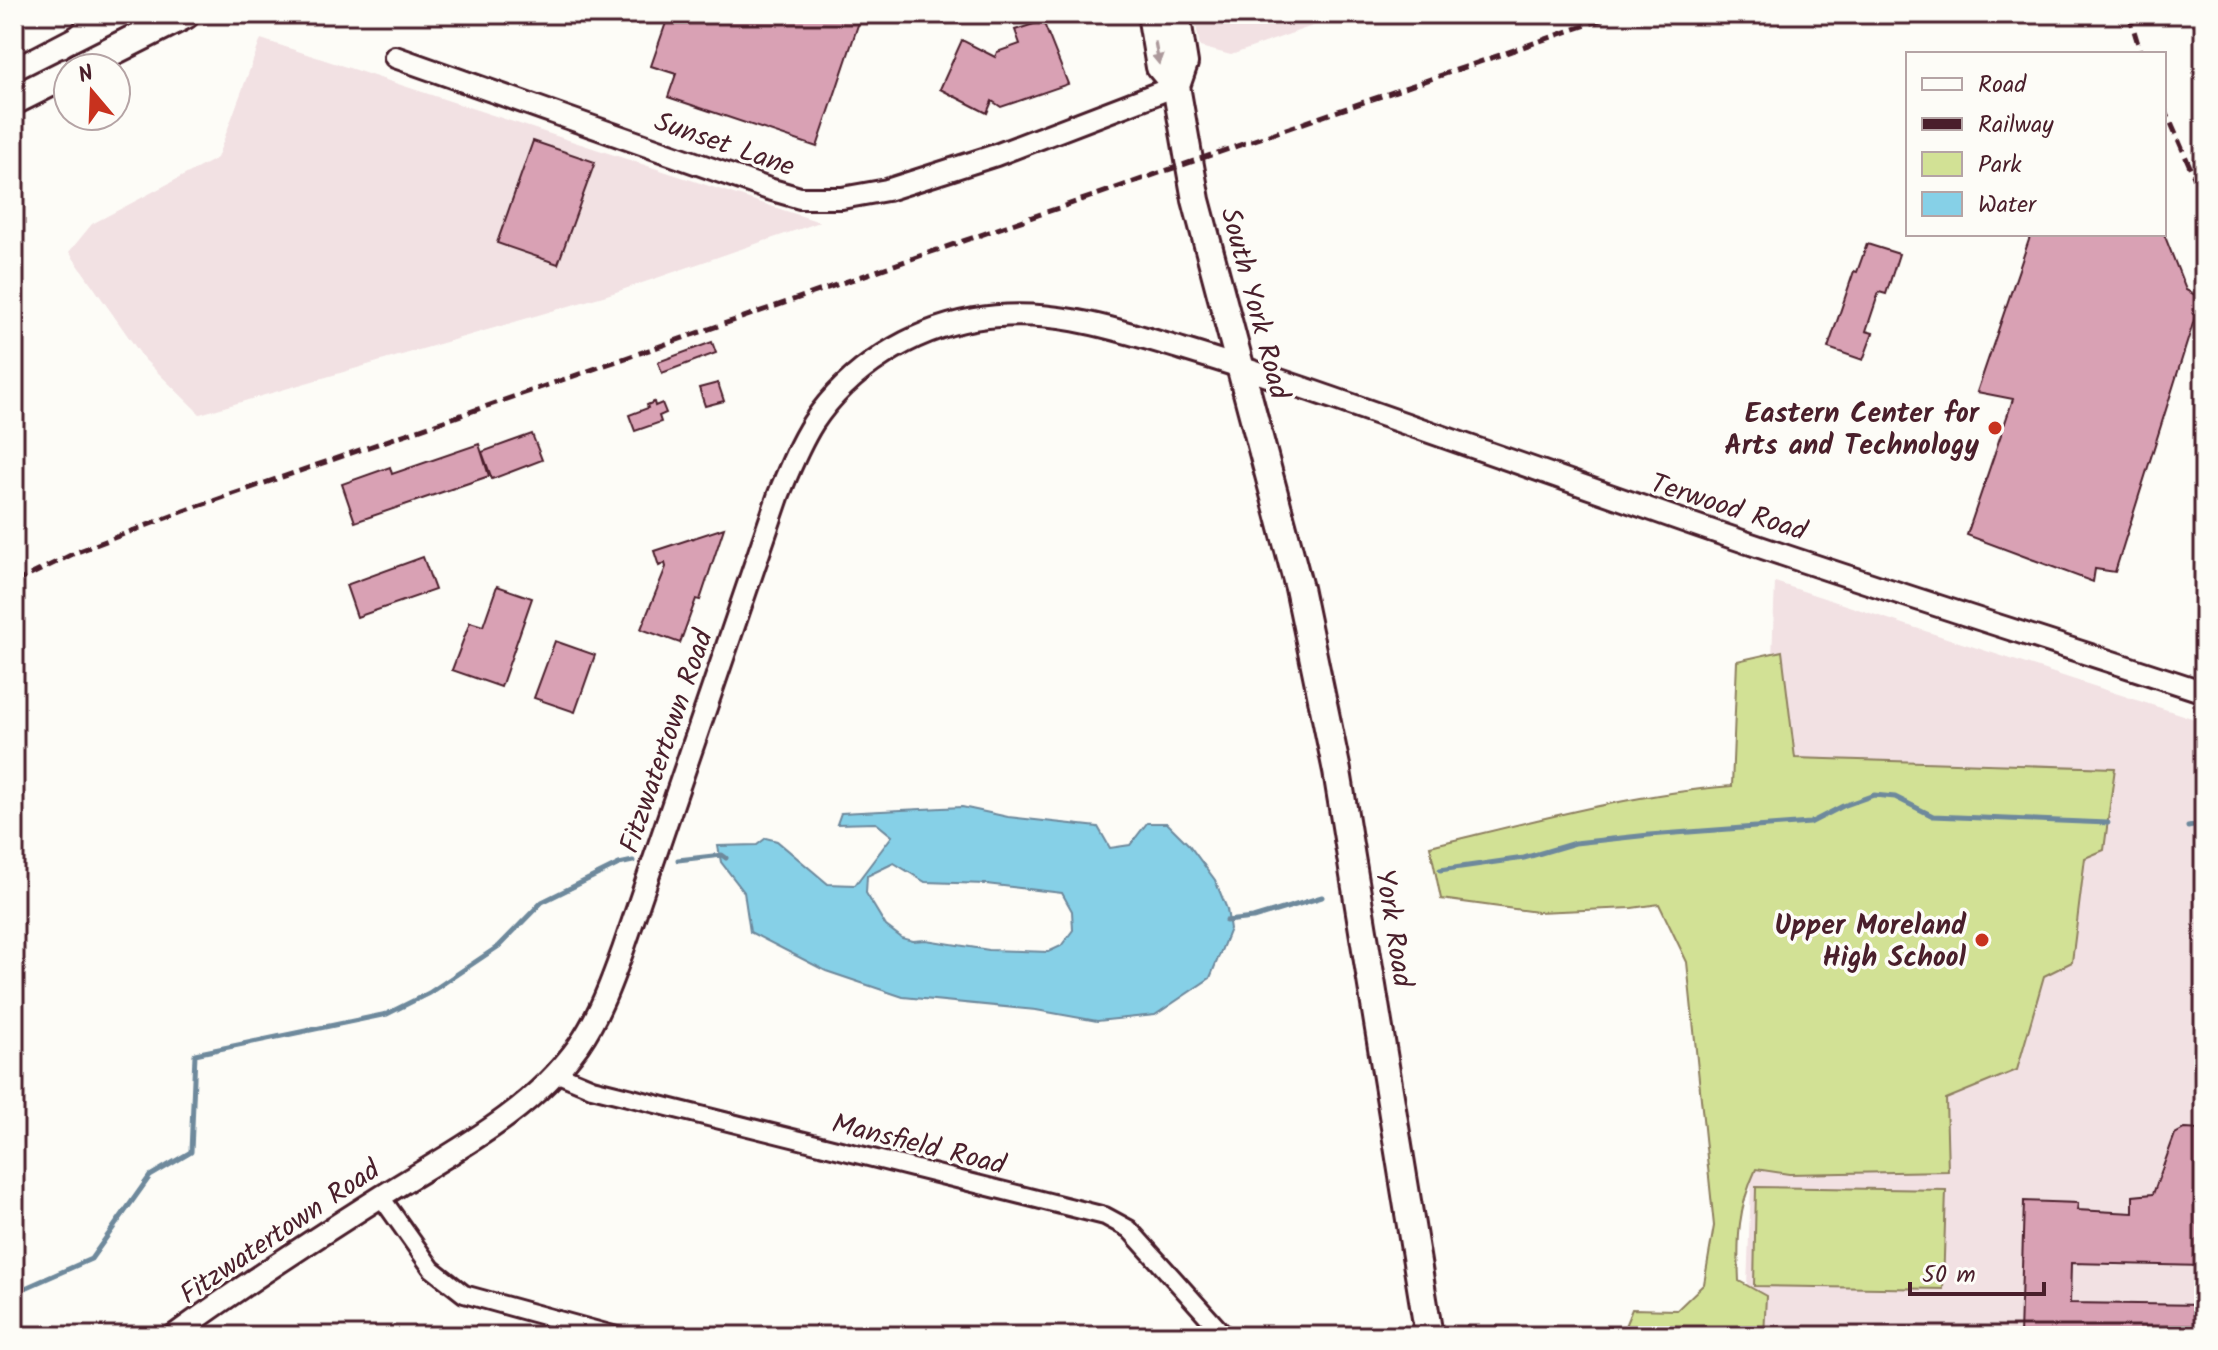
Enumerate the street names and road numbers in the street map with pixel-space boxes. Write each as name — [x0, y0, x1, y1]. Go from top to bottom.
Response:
street label: Sunset Lane — [648, 100, 801, 191]
street label: South York Road — [1206, 203, 1301, 405]
street label: Terwood Road — [1644, 462, 1813, 555]
street label: Fitzwatertown Road — [608, 623, 727, 860]
street label: York Road — [1361, 866, 1424, 991]
street label: Mansfield Road — [827, 1102, 1011, 1189]
street label: Fitzwatertown Road — [171, 1148, 391, 1317]

